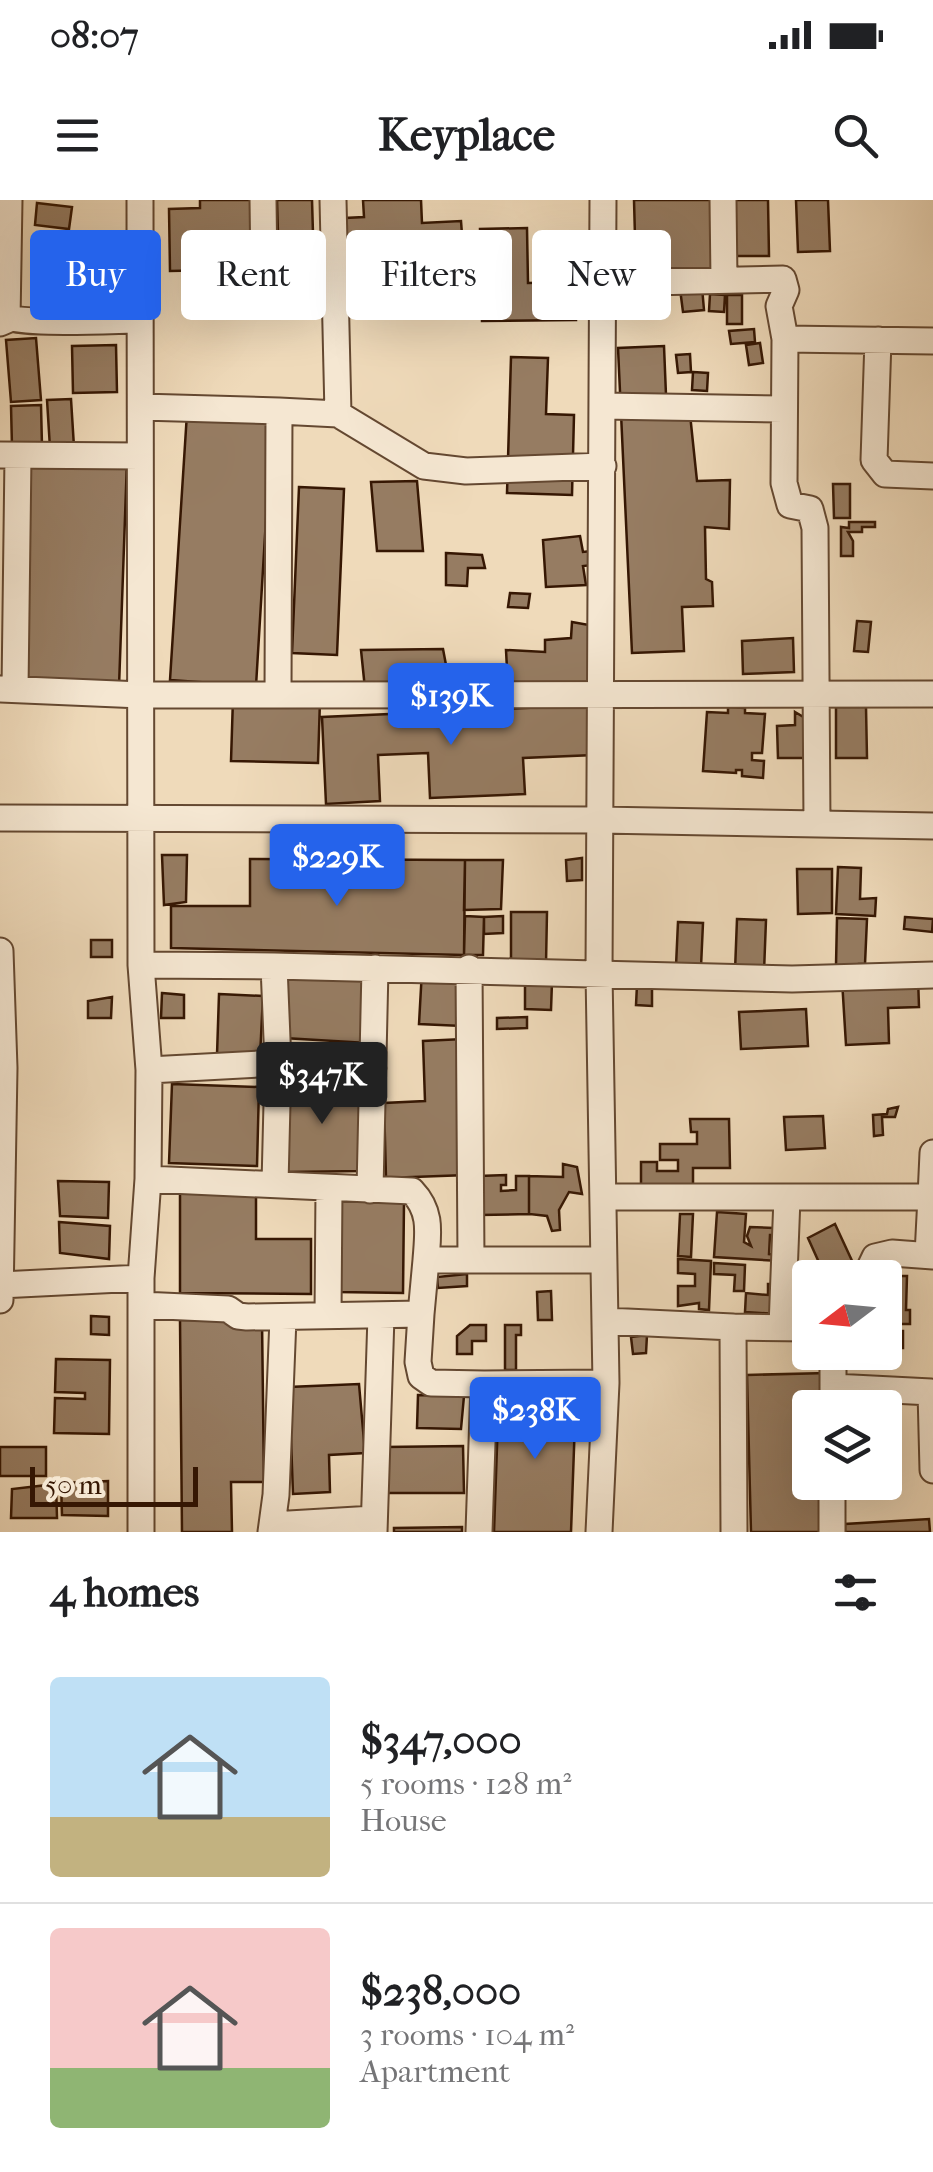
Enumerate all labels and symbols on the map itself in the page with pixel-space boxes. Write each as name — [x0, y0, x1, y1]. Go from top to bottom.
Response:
pin: $139K — [381, 663, 521, 748]
pin: $229K — [267, 824, 407, 909]
pin: $347K — [252, 1042, 392, 1127]
north arrow — [792, 1260, 902, 1370]
pin: $238K — [465, 1377, 605, 1462]
scale bar — [30, 1462, 198, 1506]

